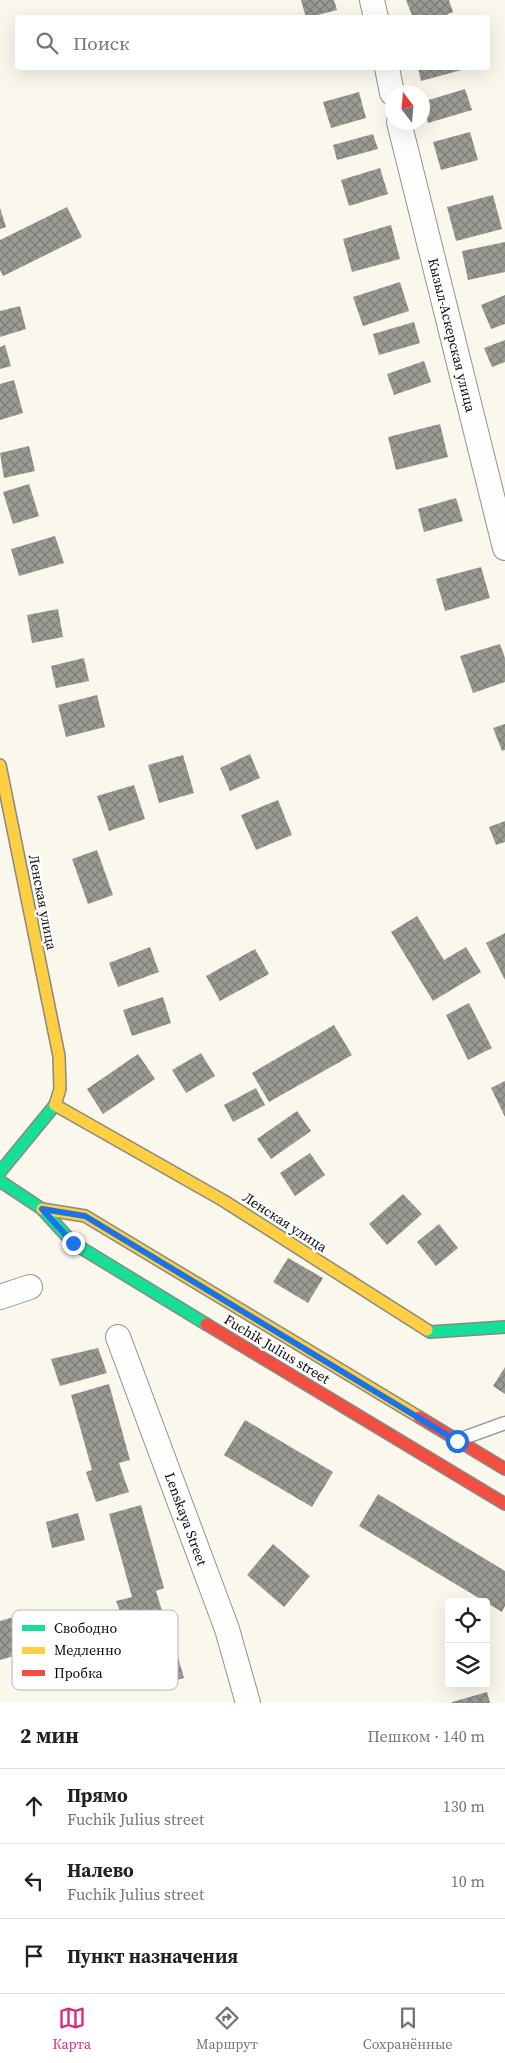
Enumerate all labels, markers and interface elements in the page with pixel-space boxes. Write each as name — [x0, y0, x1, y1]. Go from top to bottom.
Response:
search box — [15, 15, 490, 70]
icon: search — [33, 29, 61, 57]
text: Поиск — [73, 30, 130, 56]
north arrow — [385, 85, 430, 130]
street label: Кызыл-Аскерская улица — [423, 256, 481, 415]
street label: Ленская улица — [24, 853, 62, 952]
street label: Ленская улица — [239, 1187, 332, 1257]
route end — [62, 1232, 85, 1255]
street label: Fuchik Julius street — [220, 1310, 334, 1389]
route start — [446, 1430, 469, 1453]
street label: Lenskaya Street — [160, 1469, 212, 1569]
map controls — [445, 1598, 490, 1688]
button: locate — [445, 1598, 490, 1643]
legend — [12, 1610, 178, 1690]
text: Свободно — [54, 1618, 117, 1638]
text: Медленно — [54, 1640, 122, 1660]
button: layers — [445, 1643, 490, 1688]
text: Пробка — [54, 1663, 103, 1683]
text: 2 мин — [20, 1721, 79, 1750]
text: Пешком · 140 m — [367, 1725, 485, 1747]
text: Прямо — [67, 1782, 128, 1808]
icon: ahead — [20, 1792, 48, 1820]
text: 130 m — [443, 1795, 485, 1817]
text: Fuchik Julius street — [67, 1808, 204, 1830]
text: Налево — [67, 1857, 134, 1883]
icon: left — [20, 1867, 48, 1895]
text: 10 m — [451, 1870, 485, 1892]
text: Fuchik Julius street — [67, 1883, 204, 1905]
icon: arrive — [20, 1942, 48, 1970]
text: Пункт назначения — [67, 1943, 238, 1969]
tab: Карта — [52, 2004, 91, 2054]
tab: Маршрут — [196, 2004, 258, 2054]
tab: Сохранённые — [363, 2004, 452, 2054]

